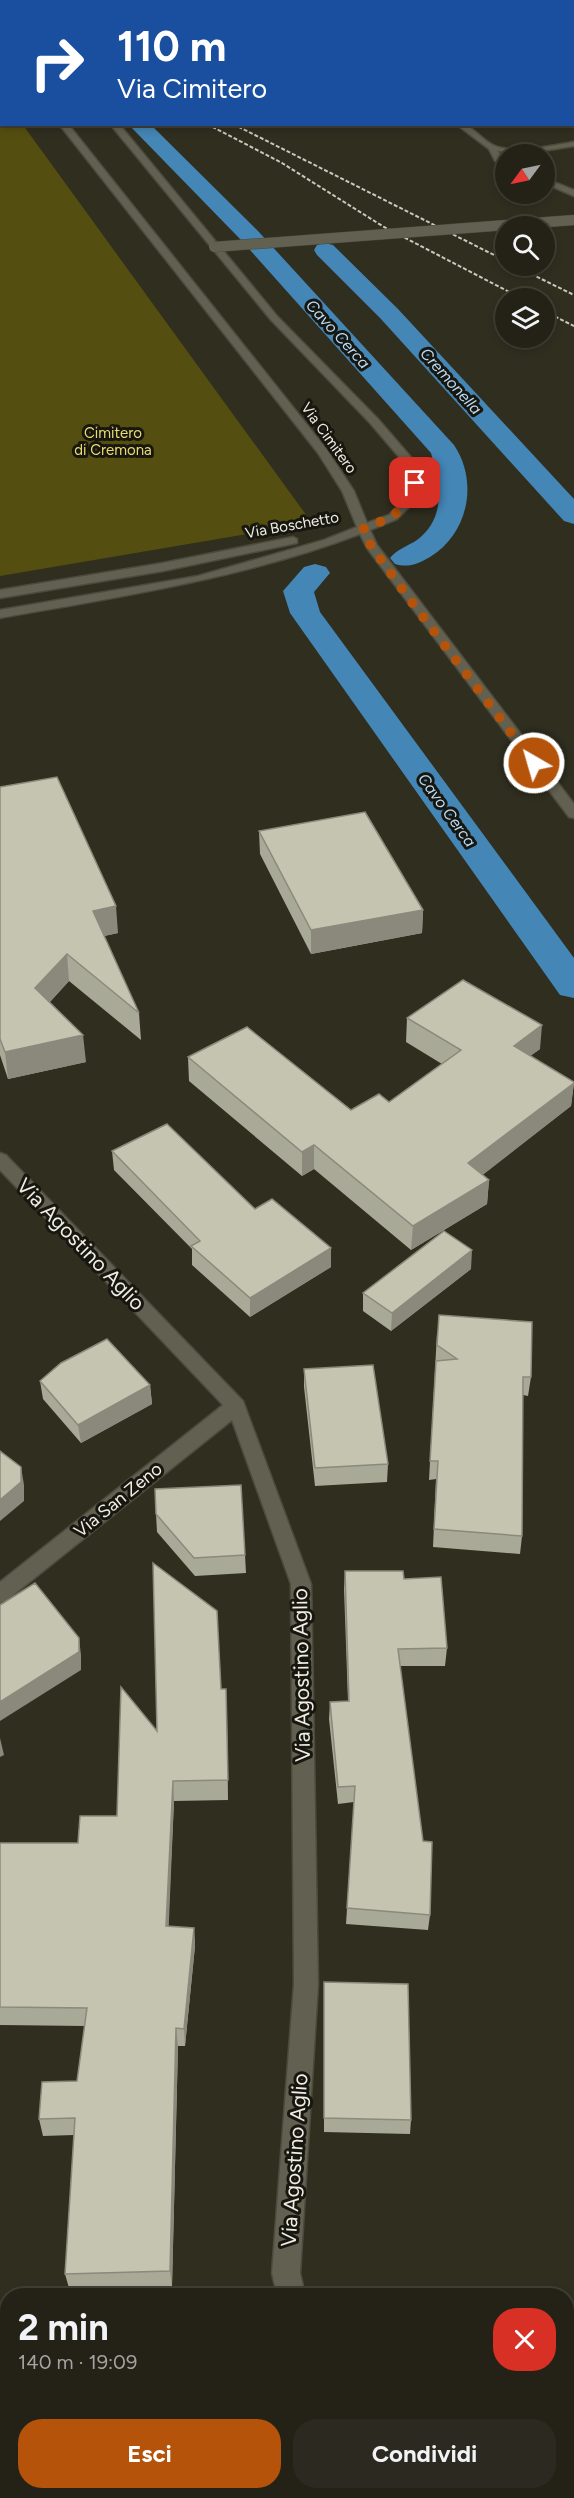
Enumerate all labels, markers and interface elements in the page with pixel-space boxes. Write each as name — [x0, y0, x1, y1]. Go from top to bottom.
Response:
text: 110 m — [117, 21, 226, 72]
icon: right — [18, 24, 96, 102]
text: Via Cimitero — [117, 72, 267, 105]
north arrow — [495, 144, 555, 204]
map controls — [495, 144, 555, 348]
button: search — [495, 216, 555, 276]
button: layers — [495, 288, 555, 348]
water label: Cavo Cerca — [302, 296, 374, 372]
water label: Cremonella — [416, 344, 486, 418]
street label: Via Cimitero — [297, 399, 361, 477]
park label: Cimitero di Cremona — [74, 424, 152, 459]
pin — [389, 457, 440, 508]
icon: arrive — [398, 466, 431, 499]
street label: Via Boschetto — [244, 508, 341, 542]
position arrow — [502, 731, 566, 795]
water label: Cavo Cerca — [414, 770, 480, 850]
street label: Via Agostino Aglio — [12, 1173, 150, 1315]
street label: Via San Zeno — [70, 1458, 166, 1542]
street label: Via Agostino Aglio — [287, 1588, 315, 1762]
street label: Via Agostino Aglio — [275, 2073, 313, 2247]
text: 2 min — [18, 2306, 109, 2349]
button: close — [493, 2308, 556, 2371]
text: 140 m · 19:09 — [18, 2350, 137, 2374]
button: Esci — [18, 2419, 281, 2488]
button: Condividi — [293, 2419, 556, 2488]

